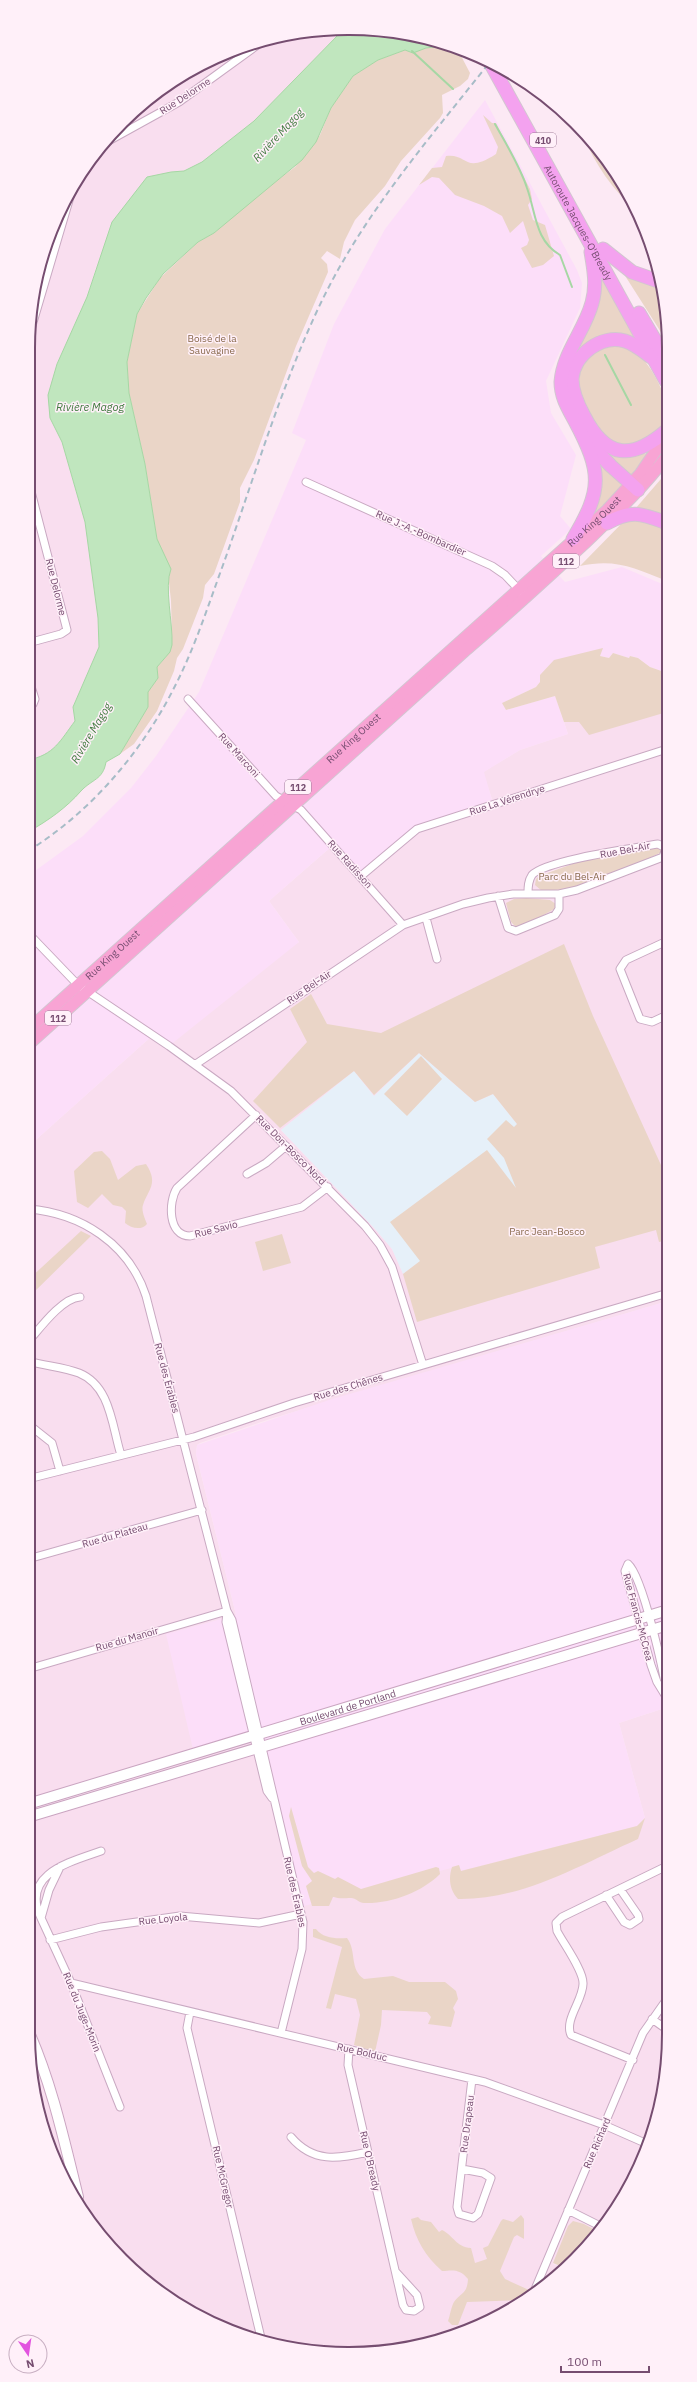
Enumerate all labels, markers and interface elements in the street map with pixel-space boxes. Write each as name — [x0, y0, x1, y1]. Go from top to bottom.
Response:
street label: Rue Delorme — [157, 74, 213, 117]
water label: Rivière Magog — [250, 105, 307, 165]
road number: 410 — [530, 133, 556, 147]
street label: Autoroute Jacques-O'Bready — [541, 162, 616, 283]
park label: Boisé de la Sauvagine — [187, 332, 237, 357]
water label: Rivière Magog — [56, 400, 124, 414]
street label: Rue King Ouest — [564, 493, 624, 549]
street label: Rue J.-A.-Bombardier — [374, 507, 469, 559]
road number: 112 — [553, 554, 579, 568]
street label: Rue Delorme — [43, 557, 69, 617]
water label: Rivière Magog — [67, 700, 115, 766]
street label: Rue King Ouest — [323, 710, 383, 766]
street label: Rue Marconi — [216, 730, 262, 780]
road number: 112 — [285, 780, 311, 794]
street label: Rue La Vérendrye — [468, 782, 547, 818]
street label: Rue Radisson — [325, 837, 375, 891]
street label: Rue Bel-Air — [599, 839, 652, 861]
park label: Parc du Bel-Air — [538, 870, 606, 883]
street label: Rue King Ouest — [82, 926, 142, 982]
street label: Rue Bel-Air — [284, 967, 334, 1007]
road number: 112 — [45, 1011, 71, 1025]
street label: Rue Don-Bosco Nord — [253, 1112, 329, 1188]
street label: Rue Savio — [193, 1217, 239, 1241]
park label: Parc Jean-Bosco — [509, 1225, 585, 1238]
street label: Rue des Érables — [151, 1341, 183, 1415]
street label: Rue des Chênes — [312, 1370, 384, 1404]
street label: Rue du Plateau — [81, 1519, 149, 1551]
street label: Rue Francis-McCrea — [620, 1572, 656, 1663]
street label: Rue du Manoir — [94, 1624, 160, 1654]
street label: Boulevard de Portland — [298, 1686, 397, 1728]
street label: Rue des Érables — [281, 1855, 309, 1929]
street label: Rue Loyola — [138, 1910, 189, 1928]
street label: Rue du Juge-Morin — [60, 1970, 104, 2054]
street label: Rue Bolduc — [336, 2040, 388, 2064]
street label: Rue Drapeau — [457, 2094, 477, 2154]
street label: Rue Richard — [580, 2115, 614, 2171]
street label: Rue O'Bready — [357, 2130, 383, 2192]
street label: Rue McGregor — [210, 2145, 237, 2210]
north arrow — [8, 2334, 48, 2374]
scale bar — [561, 2348, 649, 2374]
text: 100 m — [567, 2354, 602, 2369]
text: N — [25, 2356, 36, 2371]

